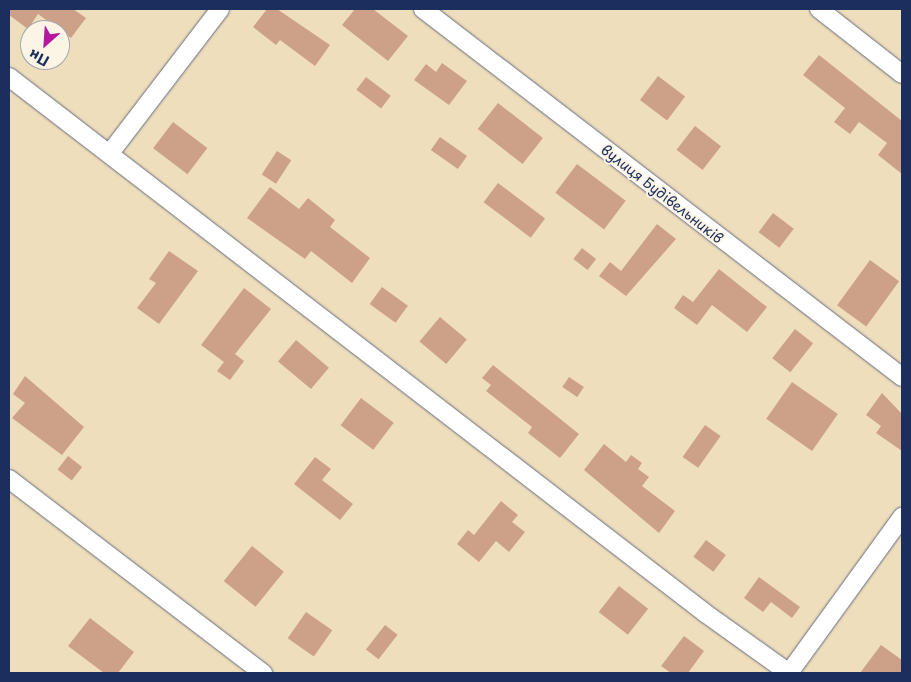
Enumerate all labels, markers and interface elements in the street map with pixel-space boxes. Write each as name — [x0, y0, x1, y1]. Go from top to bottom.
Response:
north arrow — [20, 20, 70, 70]
text: Пн — [25, 44, 52, 72]
street label: вулиця Будівельників — [598, 141, 726, 247]

